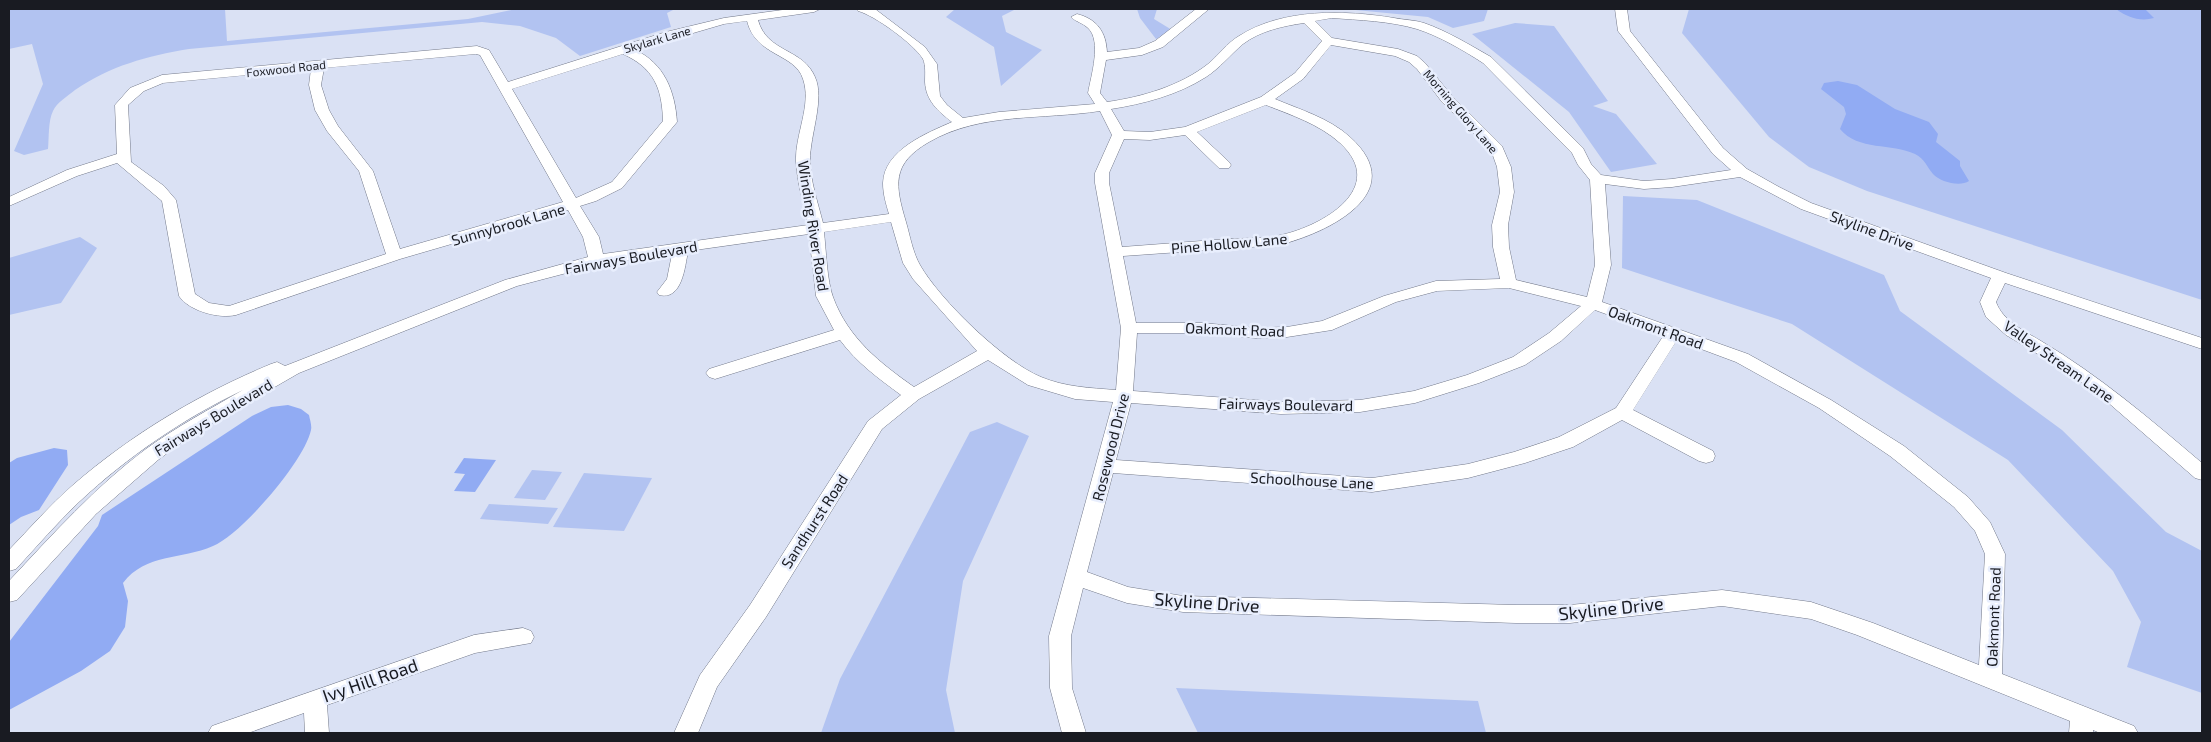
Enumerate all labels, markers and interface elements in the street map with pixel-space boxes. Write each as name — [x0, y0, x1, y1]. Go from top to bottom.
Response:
street label: Skylark Lane — [622, 23, 692, 55]
street label: Foxwood Road — [246, 57, 326, 79]
street label: Morning Glory Lane — [1421, 66, 1501, 156]
street label: Winding River Road — [795, 159, 833, 293]
street label: Sunnybrook Lane — [449, 199, 567, 249]
street label: Skyline Drive — [1828, 207, 1916, 253]
street label: Pine Hollow Lane — [1170, 229, 1288, 257]
street label: Fairways Boulevard — [563, 236, 699, 278]
street label: Oakmont Road — [1606, 301, 1706, 353]
street label: Valley Stream Lane — [2001, 316, 2117, 406]
street label: Oakmont Road — [1185, 318, 1285, 340]
street label: Fairways Boulevard — [151, 375, 275, 459]
street label: Rosewood Drive — [1088, 391, 1132, 503]
street label: Fairways Boulevard — [1219, 394, 1353, 414]
street label: Schoolhouse Lane — [1250, 468, 1374, 492]
street label: Sandhurst Road — [777, 471, 851, 571]
street label: Oakmont Road — [1982, 567, 2004, 667]
street label: Skyline Drive — [1154, 587, 1260, 617]
street label: Skyline Drive — [1557, 592, 1665, 624]
street label: Ivy Hill Road — [319, 653, 421, 707]

